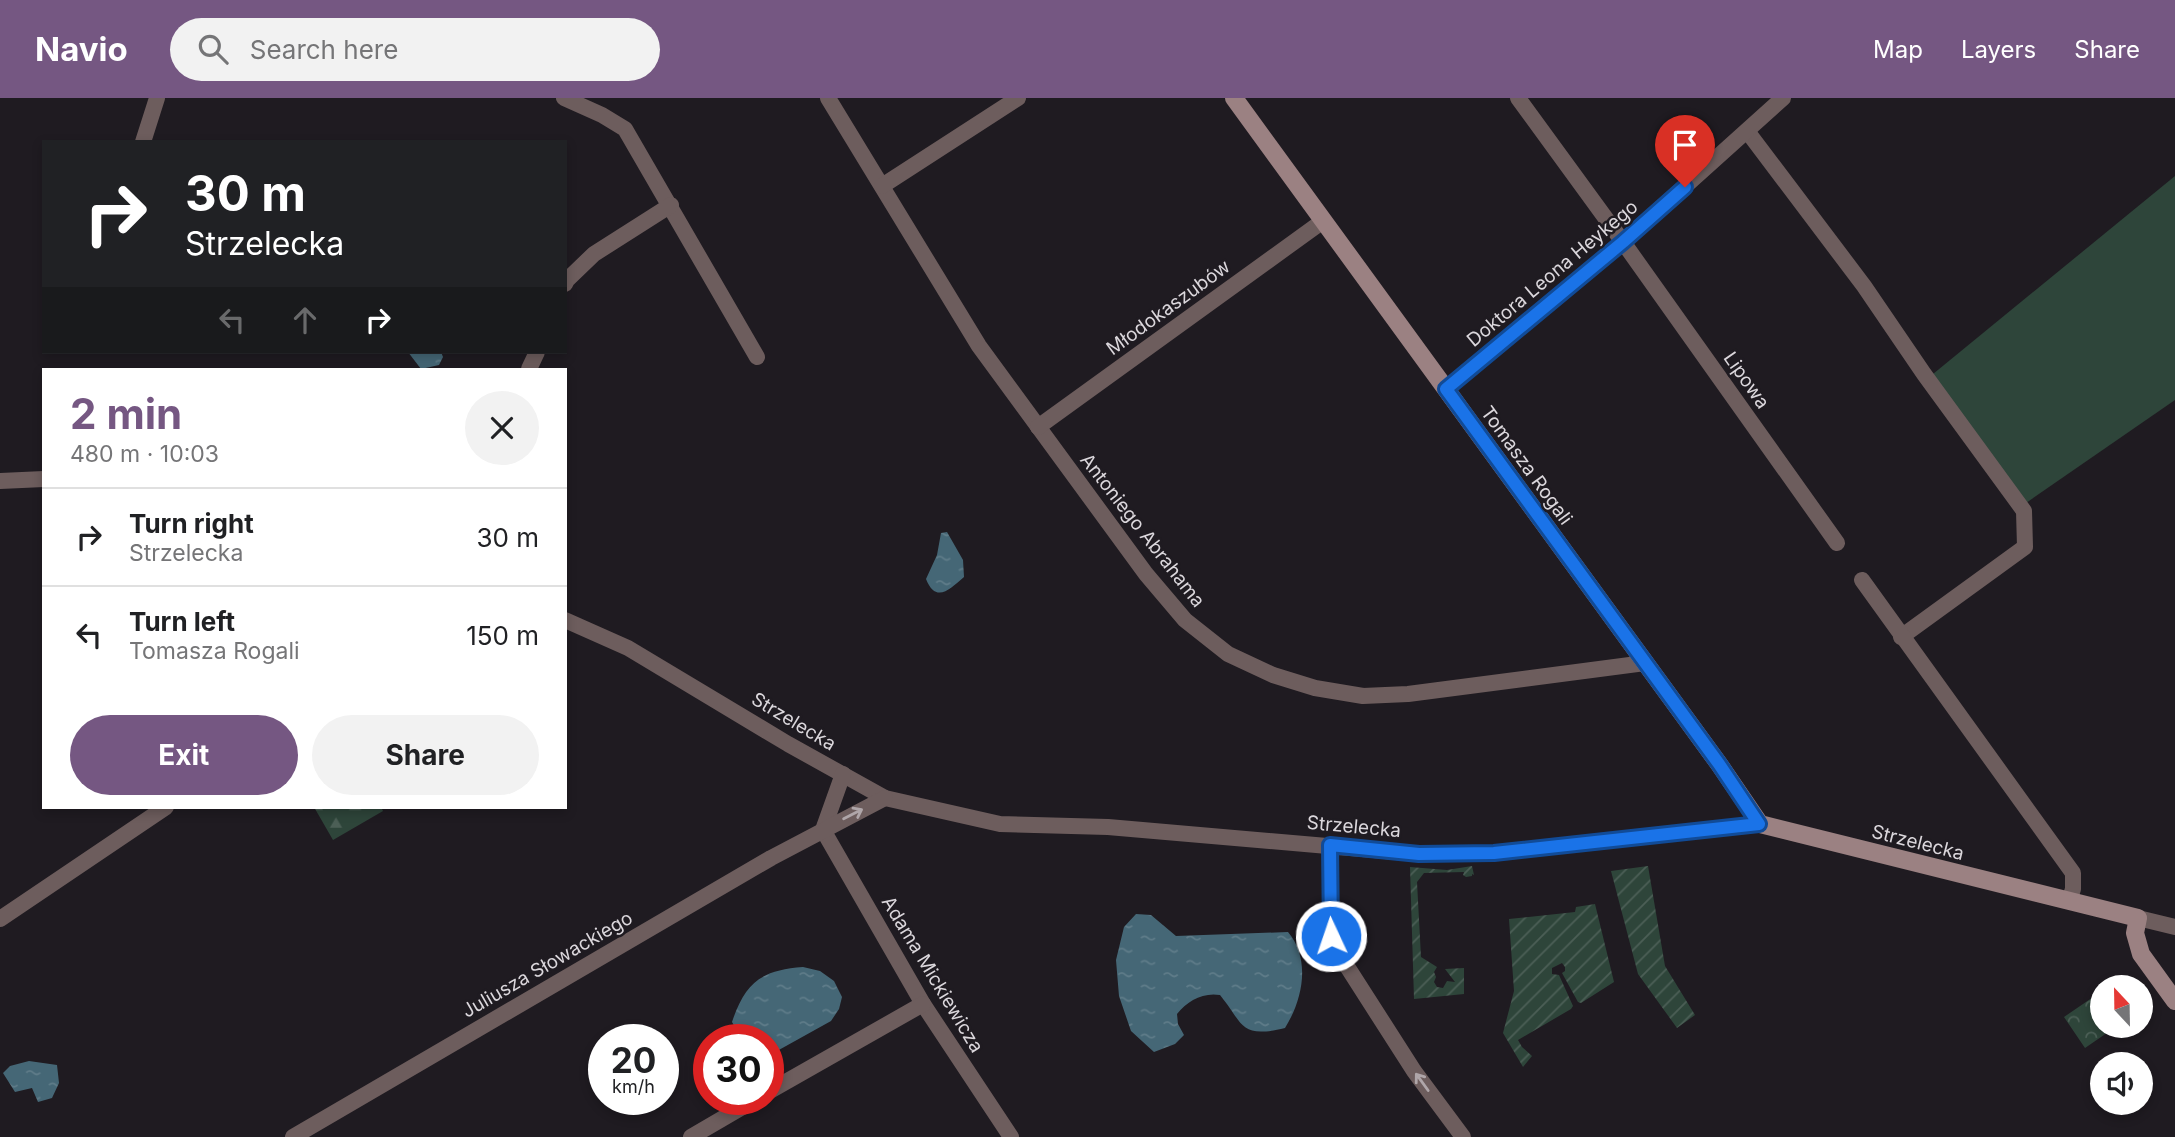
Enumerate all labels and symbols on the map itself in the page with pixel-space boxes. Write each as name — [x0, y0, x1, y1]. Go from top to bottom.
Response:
pin — [1655, 115, 1715, 187]
street label: Doktora Leona Heykego — [1462, 195, 1643, 352]
street label: Młodokaszubów — [1102, 255, 1235, 360]
street label: Lipowa — [1719, 347, 1774, 413]
street label: Tomasza Rogali — [1476, 402, 1577, 529]
street label: Antoniego Abrahama — [1075, 449, 1210, 612]
street label: Strzelecka — [747, 687, 840, 756]
one-way arrow — [843, 806, 863, 820]
street label: Strzelecka — [1306, 811, 1402, 842]
street label: Strzelecka — [1869, 820, 1967, 865]
street label: Adama Mickiewicza — [877, 892, 988, 1057]
position arrow — [1294, 899, 1368, 973]
street label: Juliusza Słowackiego — [458, 906, 637, 1023]
north arrow — [2090, 975, 2152, 1038]
speed limit sign: 30 — [693, 1024, 784, 1115]
one-way arrow — [1415, 1073, 1430, 1092]

